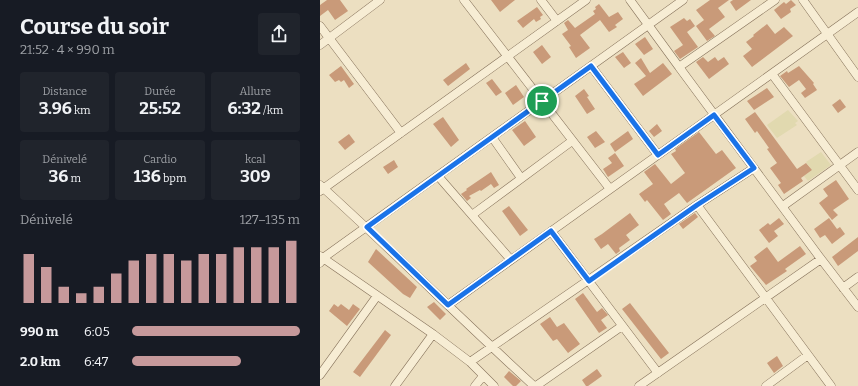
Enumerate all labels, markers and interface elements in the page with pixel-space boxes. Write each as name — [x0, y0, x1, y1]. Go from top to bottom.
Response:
text: Course du soir — [20, 13, 169, 40]
button: share — [258, 13, 300, 55]
text: 21:52 · 4 × 990 m — [20, 42, 115, 57]
pin — [525, 84, 559, 118]
text: Distance — [42, 85, 87, 98]
text: Durée — [144, 85, 176, 98]
text: Allure — [240, 85, 271, 98]
icon: arrive — [531, 90, 553, 112]
text: 3.96 — [39, 98, 72, 119]
text: 25:52 — [139, 98, 181, 119]
text: 6:32 — [227, 98, 261, 119]
text: km — [72, 104, 90, 117]
text: /km — [261, 104, 283, 117]
text: Dénivelé — [42, 153, 87, 166]
text: Cardio — [143, 153, 177, 166]
text: kcal — [245, 153, 266, 166]
text: 36 — [48, 166, 68, 187]
text: 136 — [134, 166, 161, 187]
text: 309 — [240, 166, 271, 187]
text: m — [68, 172, 81, 185]
text: bpm — [161, 172, 186, 185]
text: Dénivelé — [20, 212, 73, 227]
text: 127–135 m — [240, 212, 300, 227]
text: 990 m — [20, 324, 58, 339]
text: 6:05 — [84, 324, 110, 339]
text: 2.0 km — [20, 354, 60, 369]
text: 6:47 — [84, 354, 108, 369]

